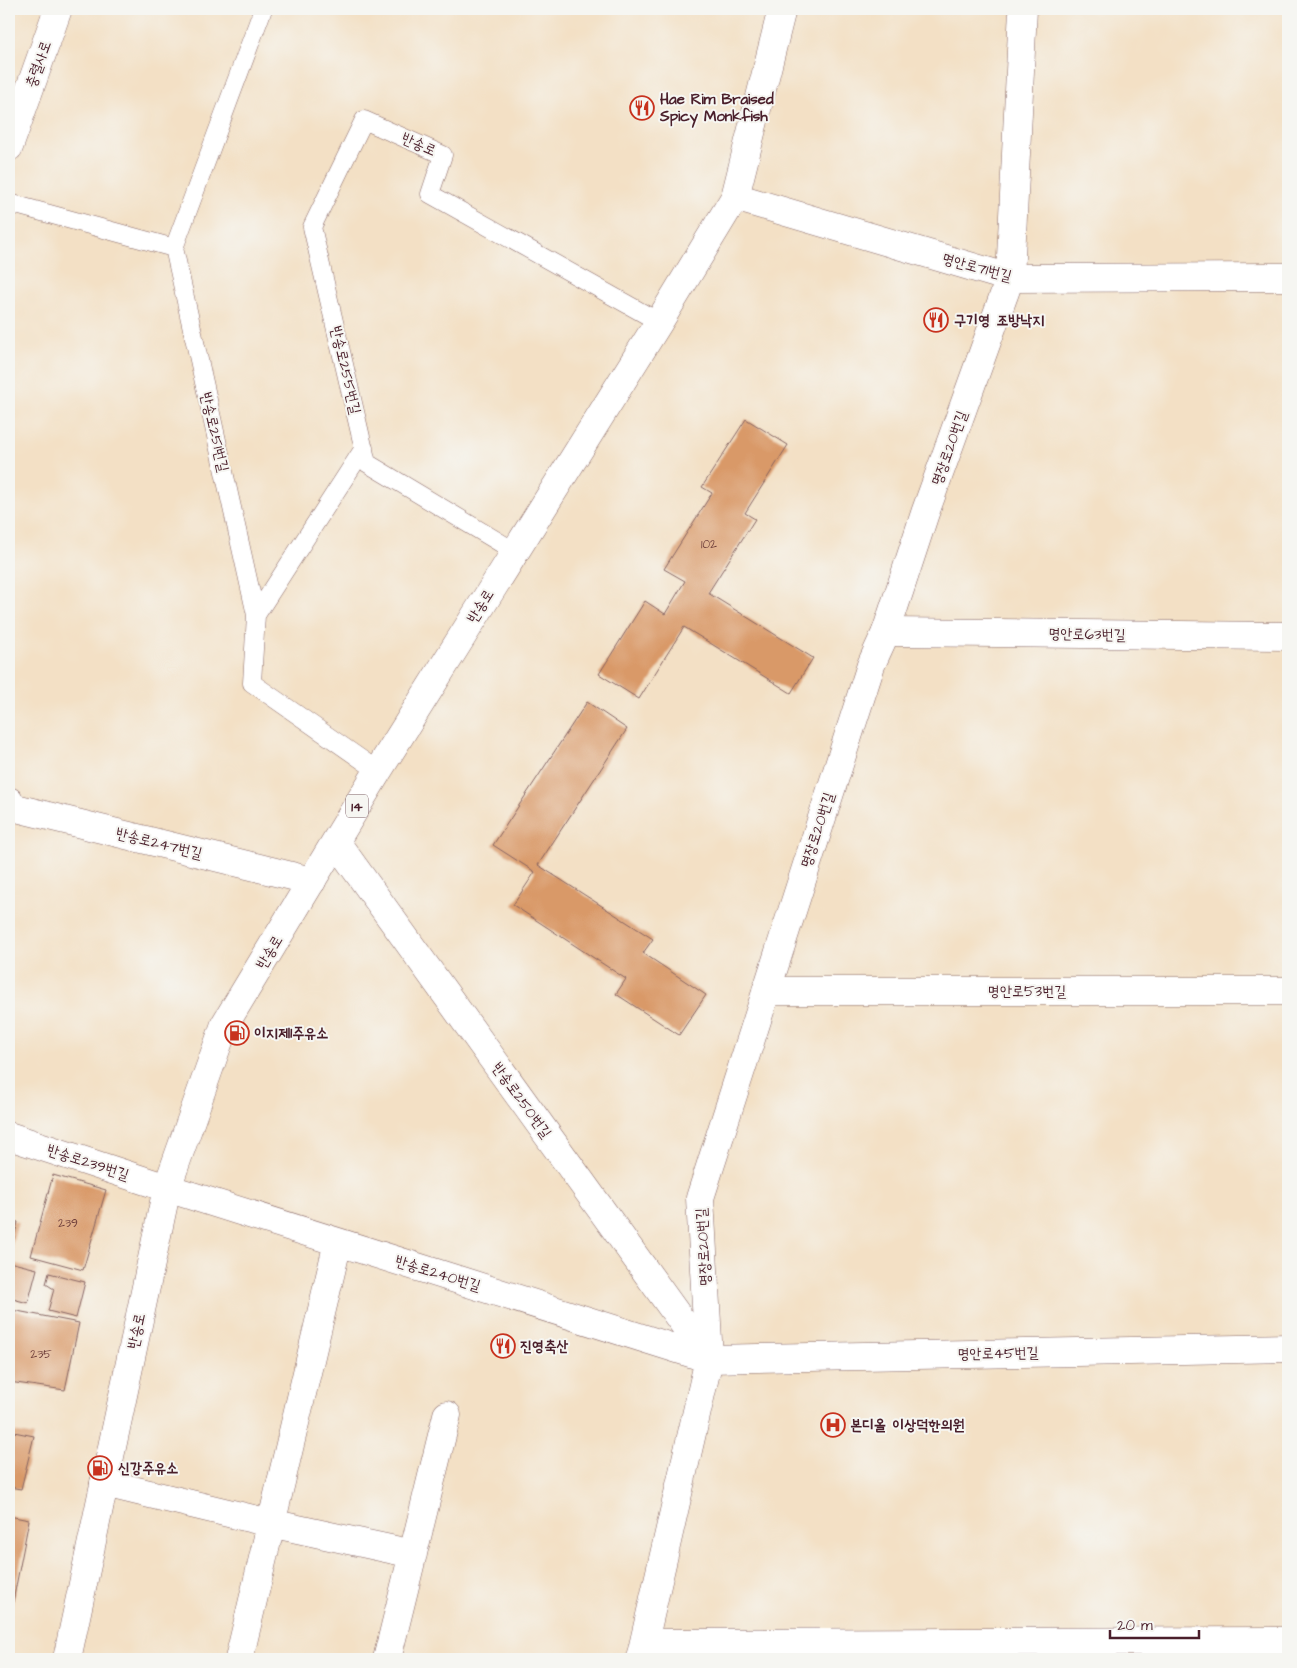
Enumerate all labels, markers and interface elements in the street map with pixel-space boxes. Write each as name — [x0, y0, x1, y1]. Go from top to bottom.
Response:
street label: 충렬사로 — [20, 38, 57, 90]
place label: Hae Rim Braised Spicy Monkfish — [659, 89, 774, 128]
restaurant icon: Hae Rim Braised Spicy Monkfish — [629, 95, 655, 121]
street label: 반송로 — [398, 127, 440, 161]
street label: 명안로71번길 — [940, 248, 1014, 287]
restaurant icon: 구기영 조방낙지 — [923, 307, 949, 333]
place label: 구기영 조방낙지 — [954, 310, 1045, 331]
street label: 반송로255번길 — [325, 324, 366, 416]
street label: 반송로251번길 — [195, 390, 234, 474]
street label: 명장로20번길 — [926, 408, 973, 489]
house number: 102 — [701, 536, 717, 553]
street label: 반송로 — [462, 585, 499, 627]
street label: 명안로63번길 — [1048, 623, 1126, 646]
street label: 명장로20번길 — [795, 790, 840, 871]
road number: 14 — [346, 794, 368, 818]
street label: 반송로247번길 — [113, 823, 204, 864]
street label: 반송로 — [251, 931, 288, 973]
street label: 명안로53번길 — [988, 981, 1066, 1002]
fuel station icon: 이지제1주유소 — [224, 1020, 250, 1046]
place label: 이지제1주유소 — [254, 1023, 328, 1044]
street label: 반송로250번길 — [487, 1058, 556, 1142]
street label: 반송로239번길 — [44, 1139, 132, 1186]
street label: 명장로20번길 — [691, 1207, 716, 1287]
house number: 239 — [58, 1215, 78, 1232]
street label: 반송로240번길 — [392, 1250, 483, 1296]
street label: 반송로 — [122, 1311, 151, 1351]
restaurant icon: 진영축산 — [490, 1333, 516, 1359]
place label: 진영축산 — [520, 1336, 568, 1357]
street label: 명안로45번길 — [957, 1342, 1039, 1365]
house number: 235 — [30, 1346, 52, 1363]
hospital icon: 본디올 이상덕한의원 — [820, 1412, 846, 1438]
place label: 본디올 이상덕한의원 — [850, 1415, 965, 1436]
fuel station icon: 신강주유소 — [87, 1455, 113, 1481]
place label: 신강주유소 — [118, 1458, 178, 1479]
scale bar — [1110, 1608, 1198, 1640]
text: 20 m — [1117, 1615, 1153, 1636]

